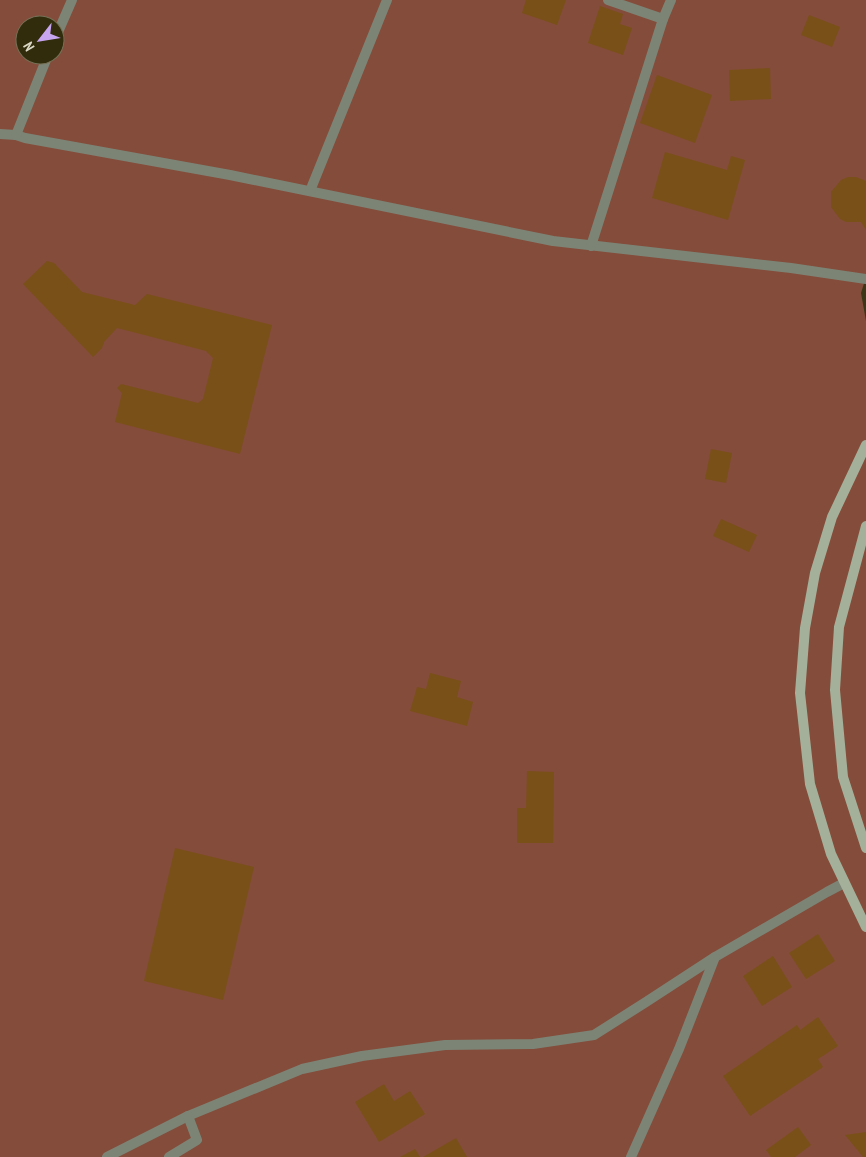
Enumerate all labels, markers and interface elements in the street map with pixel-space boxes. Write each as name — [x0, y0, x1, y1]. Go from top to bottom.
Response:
north arrow — [15, 15, 65, 65]
text: N — [19, 39, 39, 55]

